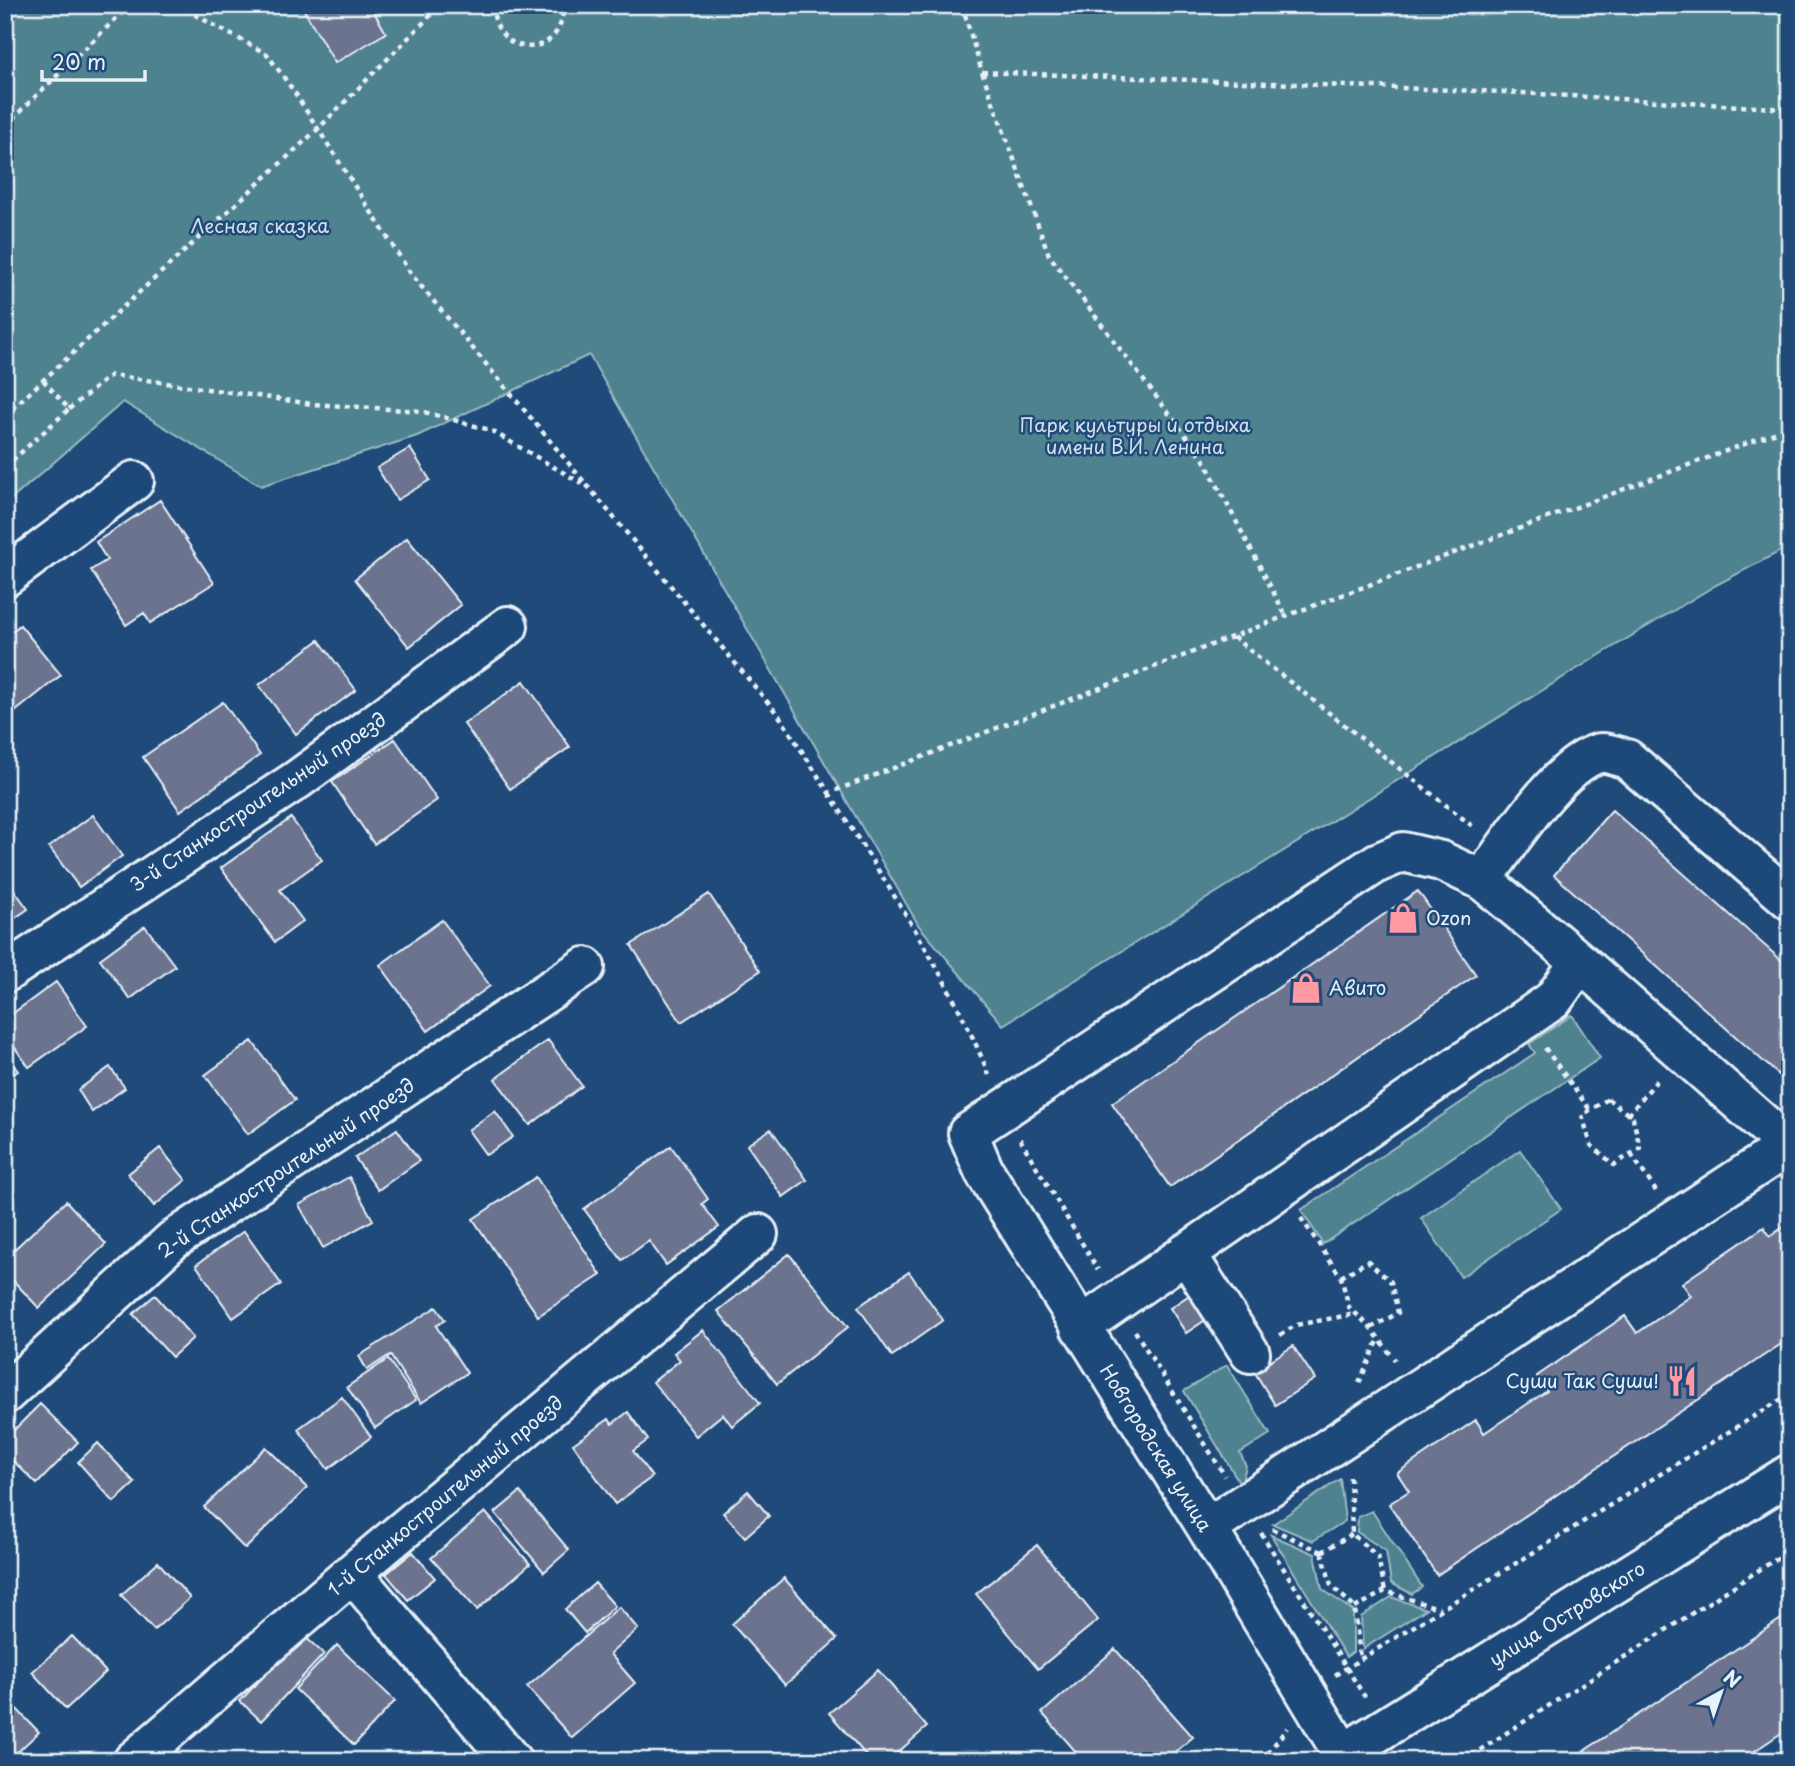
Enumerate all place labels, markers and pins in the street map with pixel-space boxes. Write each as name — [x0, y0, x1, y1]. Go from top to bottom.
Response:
shop icon: Ozon — [1386, 901, 1420, 935]
place label: Ozon — [1426, 903, 1471, 931]
shop icon: Авито — [1289, 971, 1323, 1005]
place label: Авито — [1329, 973, 1386, 1001]
restaurant icon: Суши Так Суши! — [1665, 1364, 1699, 1398]
place label: Суши Так Суши! — [1505, 1366, 1659, 1394]

